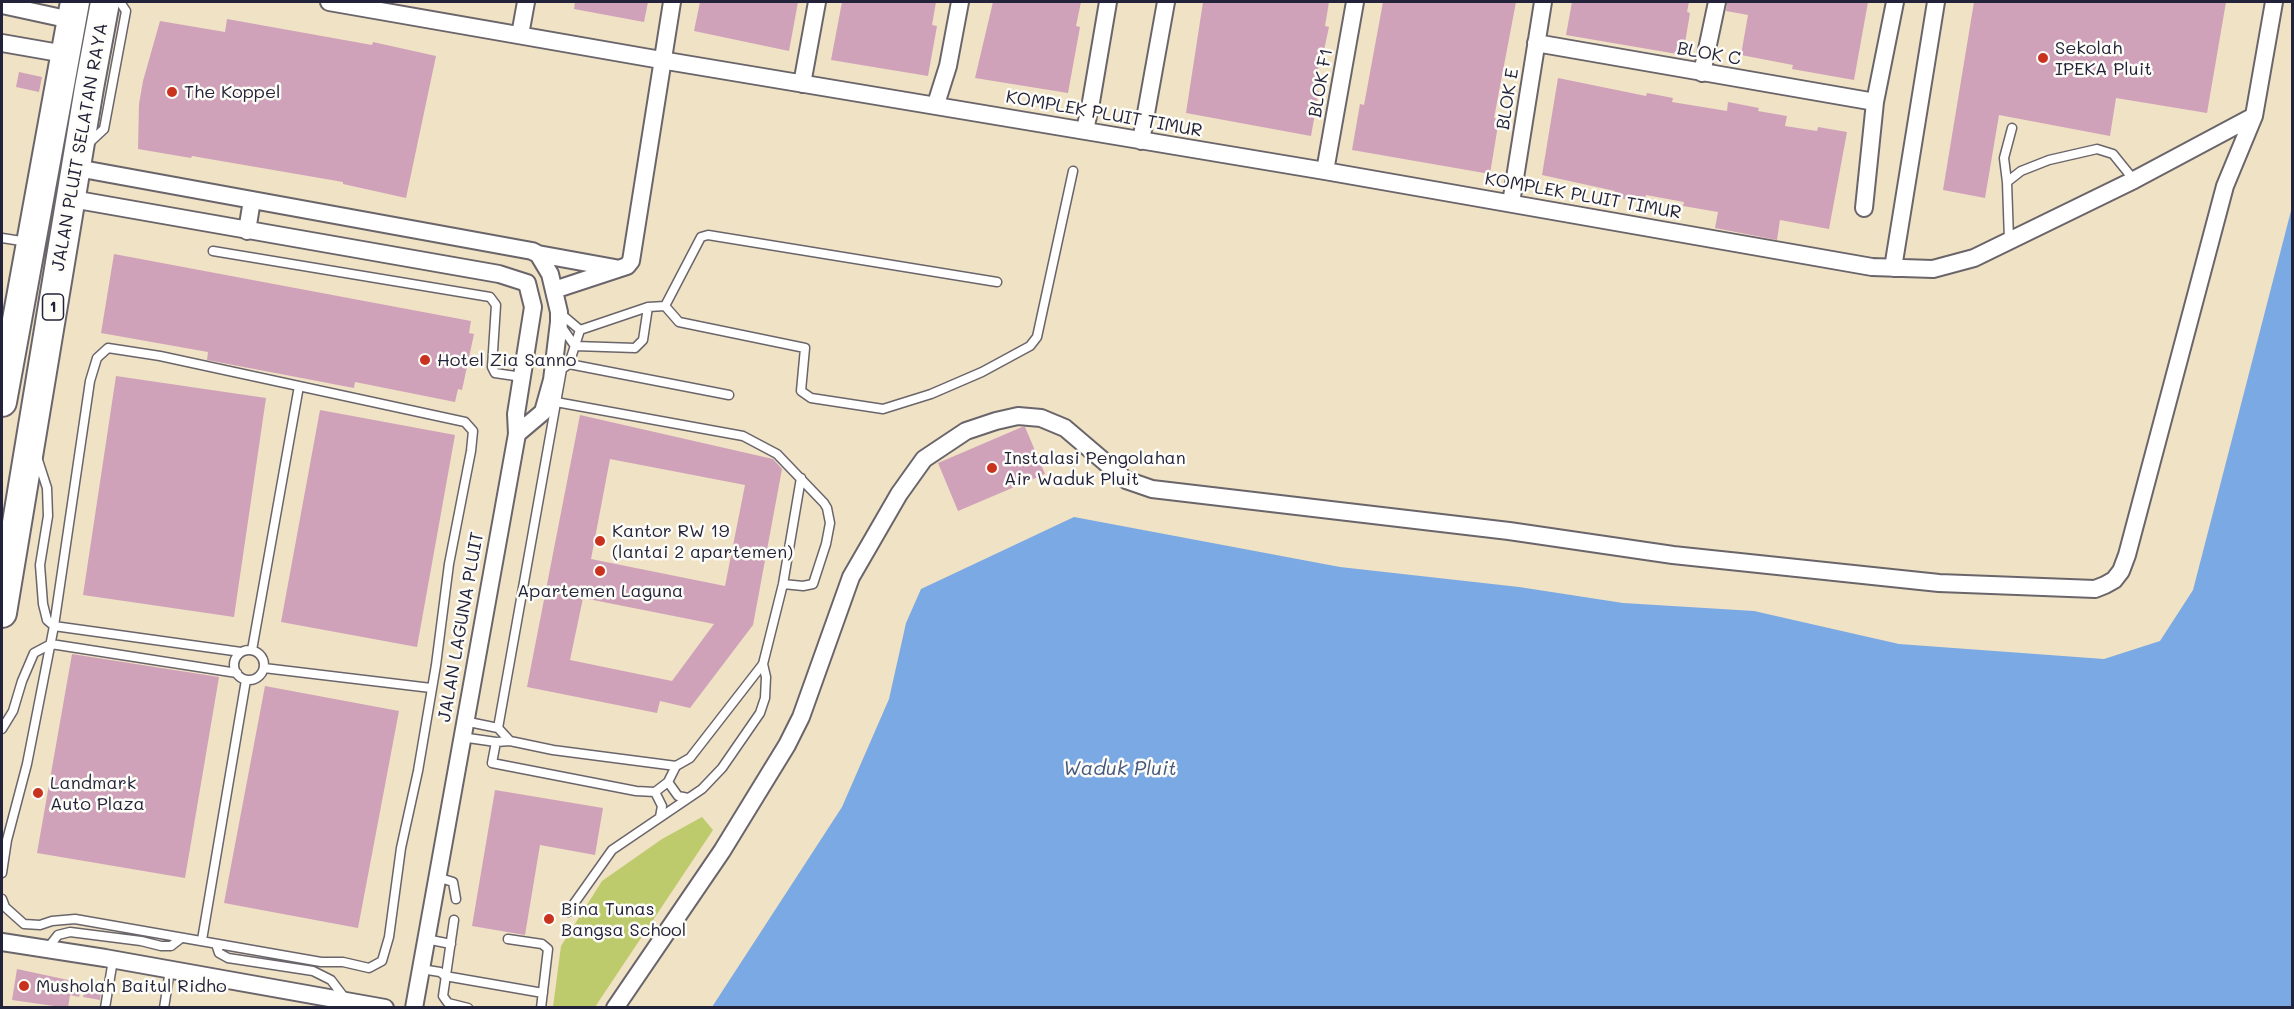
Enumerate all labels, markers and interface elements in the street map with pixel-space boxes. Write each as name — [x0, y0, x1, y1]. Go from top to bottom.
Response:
street label: JALAN PLUIT SELATAN RAYA — [48, 21, 112, 273]
place label: Sekolah IPEKA Pluit — [2055, 37, 2152, 80]
street label: BLOK C — [1675, 38, 1743, 70]
street label: BLOK F1 — [1304, 47, 1338, 119]
marker: Sekolah IPEKA Pluit — [2036, 51, 2050, 65]
street label: BLOK E — [1492, 67, 1524, 131]
place label: The Koppel — [184, 81, 281, 103]
marker: The Koppel — [165, 85, 179, 99]
street label: KOMPLEK PLUIT TIMUR — [1004, 86, 1204, 142]
street label: KOMPLEK PLUIT TIMUR — [1483, 168, 1683, 224]
road number: 1 — [42, 294, 64, 320]
place label: Hotel Zia Sanno — [437, 349, 576, 371]
marker: Hotel Zia Sanno — [418, 353, 432, 367]
place label: Instalasi Pengolahan Air Waduk Pluit — [1004, 447, 1186, 490]
marker: Instalasi Pengolahan Air Waduk Pluit — [985, 461, 999, 475]
place label: Kantor RW 19 (lantai 2 apartemen) — [612, 520, 793, 562]
street label: JALAN LAGUNA PLUIT — [434, 530, 488, 724]
marker: Kantor RW 19 (lantai 2 apartemen) — [593, 534, 607, 548]
marker: Apartemen Laguna — [593, 564, 607, 578]
place label: Apartemen Laguna — [517, 580, 683, 602]
water label: Waduk Pluit — [1063, 757, 1177, 781]
place label: Landmark Auto Plaza — [50, 772, 145, 814]
marker: Landmark Auto Plaza — [31, 786, 45, 800]
place label: Bina Tunas Bangsa School — [561, 898, 686, 940]
marker: Bina Tunas Bangsa School — [542, 912, 556, 926]
place label: Musholah Baitul Ridho — [36, 975, 227, 997]
marker: Musholah Baitul Ridho — [17, 979, 31, 993]

